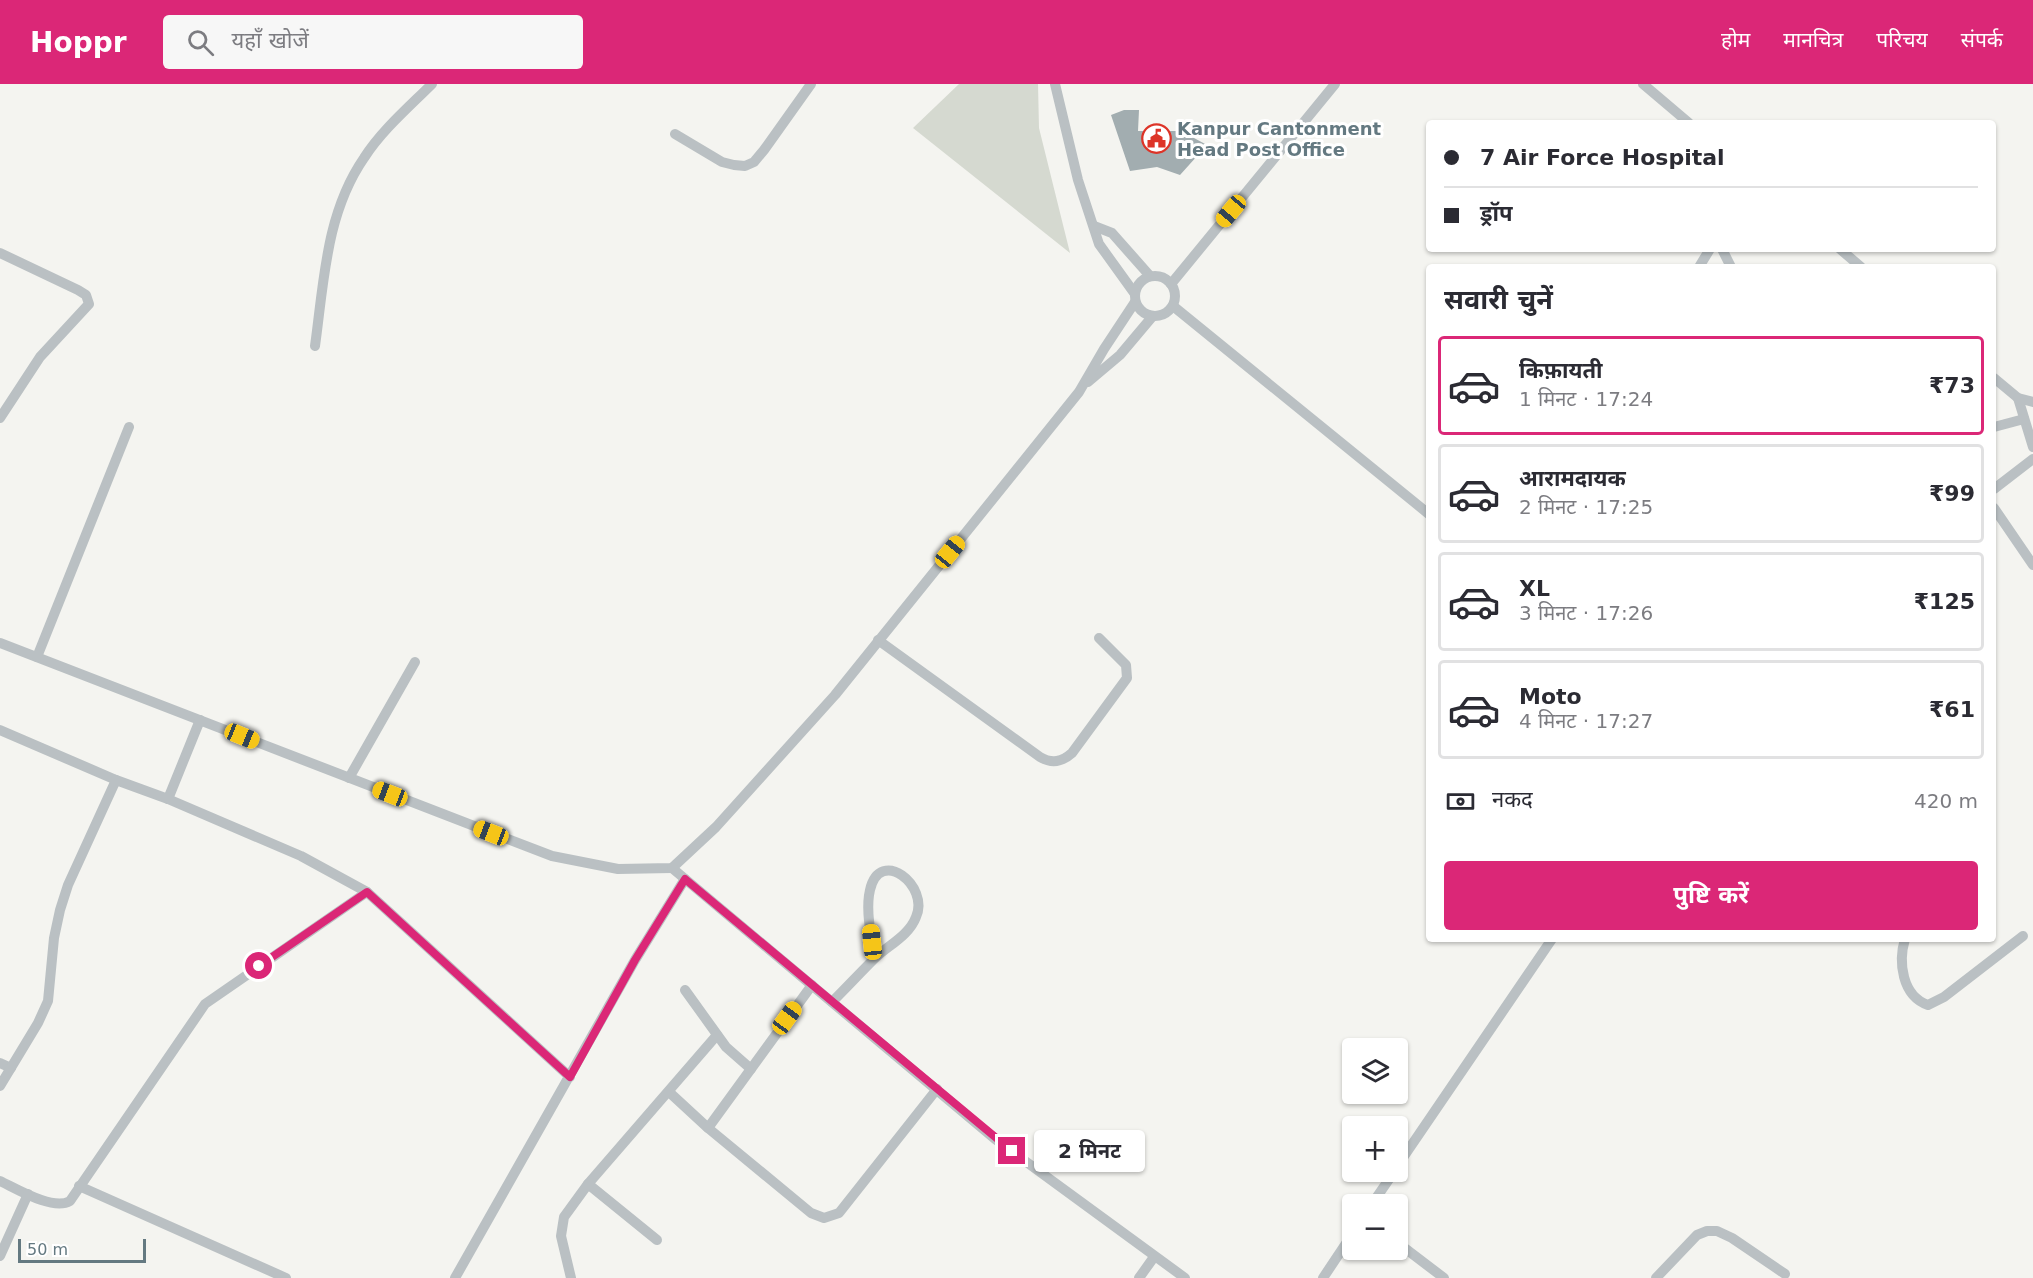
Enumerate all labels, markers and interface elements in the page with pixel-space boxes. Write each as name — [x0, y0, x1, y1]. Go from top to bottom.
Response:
search box — [163, 15, 583, 69]
text: Hoppr — [30, 26, 127, 59]
icon: search — [184, 26, 217, 59]
text: यहाँ खोजें — [232, 28, 309, 53]
text: होम — [1721, 28, 1750, 52]
text: मानचित्र — [1783, 28, 1843, 52]
text: परिचय — [1876, 28, 1928, 52]
text: संपर्क — [1961, 28, 2003, 52]
place label: Kanpur Cantonment Head Post Office — [1177, 118, 1381, 160]
public building icon: Kanpur Cantonment Head Post Office — [1140, 122, 1172, 154]
text: 7 Air Force Hospital — [1480, 145, 1725, 170]
car — [1213, 191, 1249, 231]
text: ड्रॉप — [1480, 201, 1513, 226]
text: सवारी चुनें — [1444, 284, 1553, 315]
text: किफ़ायती — [1519, 358, 1603, 383]
icon: car — [1447, 359, 1501, 413]
text: ₹73 — [1929, 373, 1975, 398]
text: 1 मिनट · 17:24 — [1519, 387, 1653, 411]
text: आरामदायक — [1519, 466, 1626, 491]
icon: car — [1447, 467, 1501, 521]
text: ₹99 — [1929, 481, 1975, 506]
text: 2 मिनट · 17:25 — [1519, 495, 1653, 519]
car — [932, 532, 968, 572]
icon: car — [1447, 575, 1501, 629]
text: XL — [1519, 576, 1550, 601]
text: ₹125 — [1914, 589, 1975, 614]
text: 3 मिनट · 17:26 — [1519, 601, 1653, 625]
icon: car — [1447, 683, 1501, 737]
text: Moto — [1519, 684, 1582, 709]
text: ₹61 — [1929, 697, 1975, 722]
text: 4 मिनट · 17:27 — [1519, 709, 1653, 733]
car — [222, 721, 262, 751]
car — [370, 779, 410, 809]
icon: cash — [1444, 785, 1477, 818]
text: नकद — [1492, 787, 1533, 812]
text: 420 m — [1914, 789, 1978, 813]
car — [471, 818, 511, 848]
button: पुष्टि करें — [1444, 861, 1978, 930]
car — [861, 923, 883, 961]
route start — [245, 952, 272, 979]
car — [769, 998, 805, 1038]
map controls — [1342, 1038, 1408, 1260]
button: layers — [1342, 1038, 1408, 1104]
button: + — [1342, 1116, 1408, 1182]
callout: 2 मिनट — [1033, 1130, 1144, 1172]
route end — [998, 1137, 1025, 1164]
text: 2 मिनट — [1058, 1139, 1121, 1163]
button: − — [1342, 1194, 1408, 1260]
scale bar — [18, 1236, 146, 1264]
text: 50 m — [27, 1240, 68, 1259]

